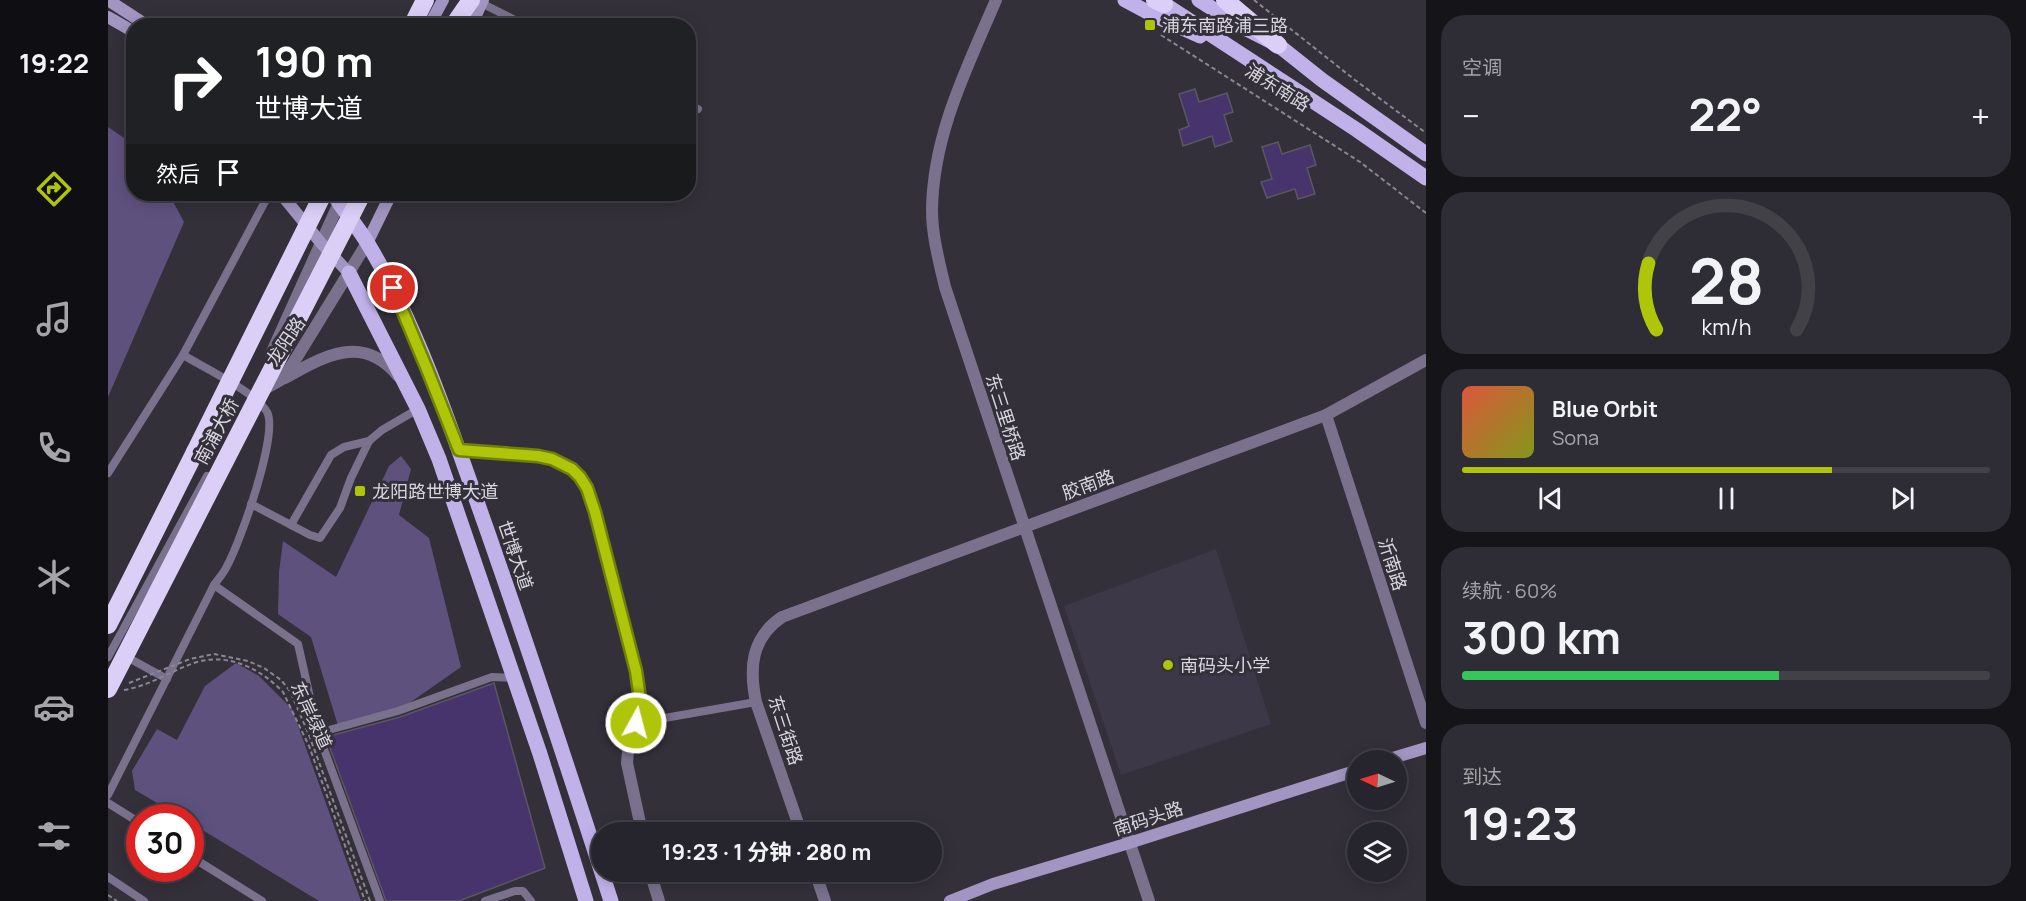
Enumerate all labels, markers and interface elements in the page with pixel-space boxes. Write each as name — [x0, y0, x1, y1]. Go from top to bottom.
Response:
place label: 浦东南路浦三路 — [1162, 13, 1288, 37]
marker: 浦东南路浦三路 — [1143, 18, 1157, 32]
text: 190 m — [255, 32, 373, 90]
icon: right — [156, 42, 234, 120]
text: 19:22 — [19, 44, 89, 81]
text: 空调 — [1462, 54, 1502, 81]
street label: 浦东南路 — [1241, 58, 1315, 116]
text: 22° — [1688, 83, 1762, 145]
text: 世博大道 — [255, 89, 363, 126]
text: − — [1462, 93, 1480, 138]
text: + — [1971, 93, 1990, 138]
icon: arrive — [212, 156, 245, 189]
text: 然后 — [156, 159, 200, 189]
icon: directions — [33, 168, 75, 210]
text: 28 — [1688, 237, 1764, 323]
pin — [367, 262, 418, 313]
icon: arrive — [376, 271, 409, 304]
icon: music — [33, 298, 75, 340]
street label: 龙阳路 — [260, 312, 310, 370]
text: km/h — [1701, 313, 1751, 342]
street label: 东三里桥路 — [981, 370, 1031, 464]
street label: 南浦大桥 — [189, 394, 243, 468]
text: Blue Orbit — [1552, 394, 1658, 424]
text: Sona — [1552, 424, 1599, 451]
icon: phone — [33, 427, 75, 469]
street label: 胶南路 — [1059, 463, 1117, 505]
place label: 龙阳路世博大道 — [372, 479, 498, 503]
icon: previous — [1534, 482, 1567, 515]
icon: pause — [1710, 482, 1743, 515]
icon: next — [1886, 482, 1919, 515]
marker: 龙阳路世博大道 — [353, 484, 367, 498]
street label: 世博大道 — [493, 517, 539, 593]
street label: 沂南路 — [1373, 535, 1413, 593]
icon: climate — [33, 556, 75, 598]
text: 续航 · 60% — [1462, 577, 1557, 604]
text: 300 km — [1462, 606, 1621, 668]
place label: 南码头小学 — [1180, 653, 1270, 677]
marker: 南码头小学 — [1161, 658, 1175, 672]
street label: 东岸绿道 — [286, 677, 338, 753]
icon: car — [33, 686, 75, 728]
position arrow — [604, 691, 668, 755]
street label: 东三街路 — [763, 692, 809, 768]
north arrow — [1347, 750, 1407, 810]
map controls — [1347, 750, 1407, 882]
text: 到达 — [1462, 763, 1502, 790]
text: 19:23 — [1462, 792, 1578, 854]
street label: 南码头路 — [1110, 795, 1186, 841]
speed limit sign: 30 — [126, 804, 204, 882]
icon: filters — [33, 815, 75, 857]
button: layers — [1347, 822, 1407, 882]
text: 19:23 · 1 分钟 · 280 m — [662, 837, 871, 867]

